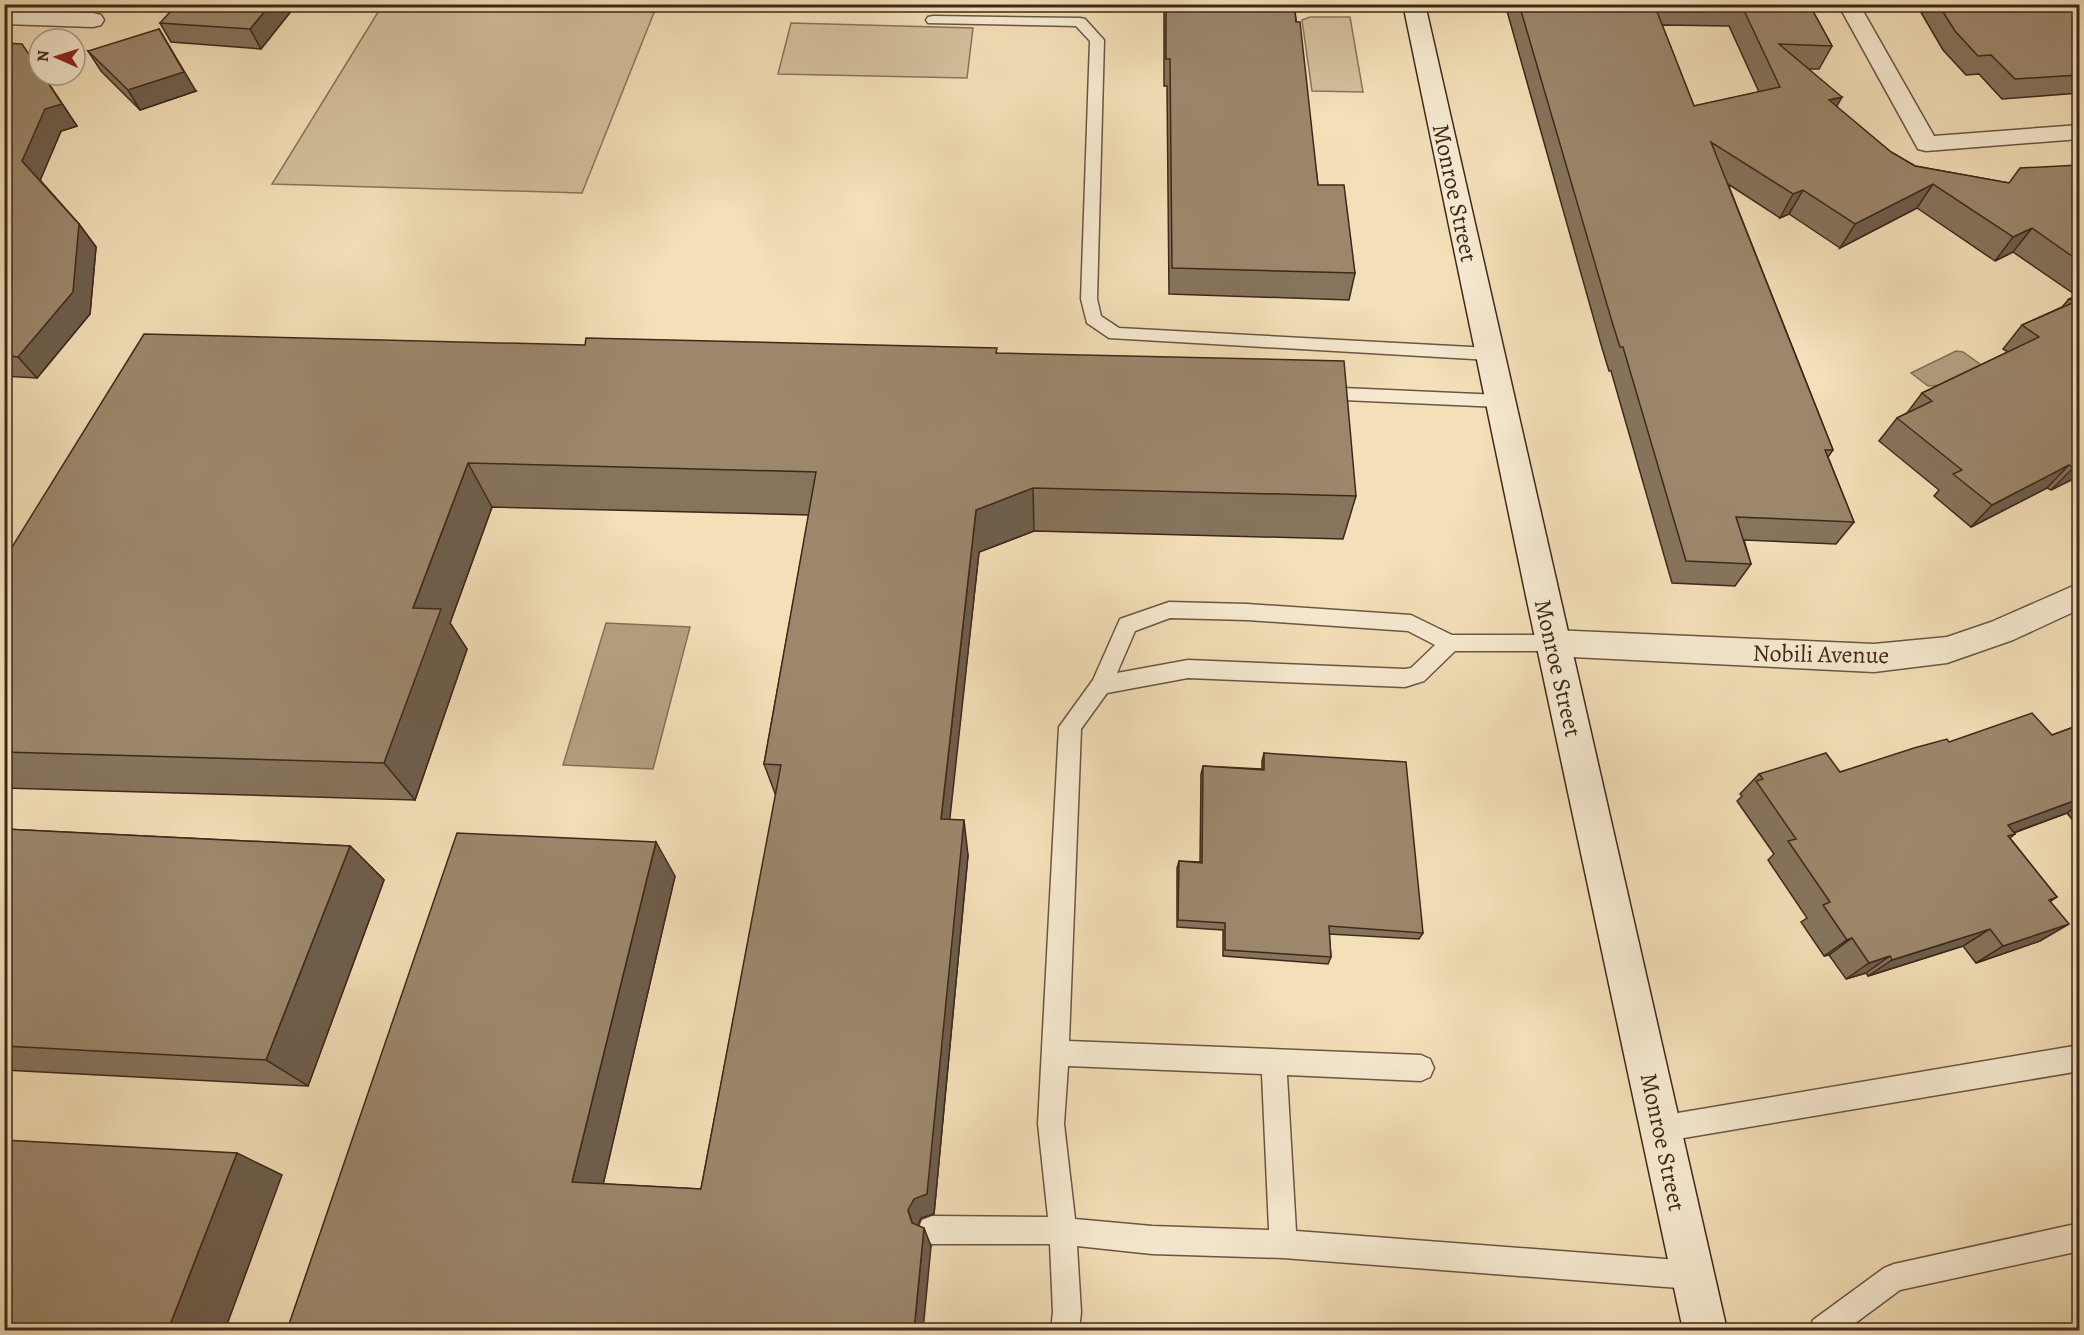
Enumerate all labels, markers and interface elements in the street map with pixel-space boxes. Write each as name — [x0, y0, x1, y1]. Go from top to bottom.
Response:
north arrow — [27, 27, 87, 87]
text: N — [32, 50, 54, 63]
street label: Monroe Street — [1425, 121, 1485, 265]
street label: Monroe Street — [1527, 596, 1589, 740]
street label: Nobili Avenue — [1752, 637, 1890, 671]
street label: Monroe Street — [1633, 1070, 1693, 1214]

